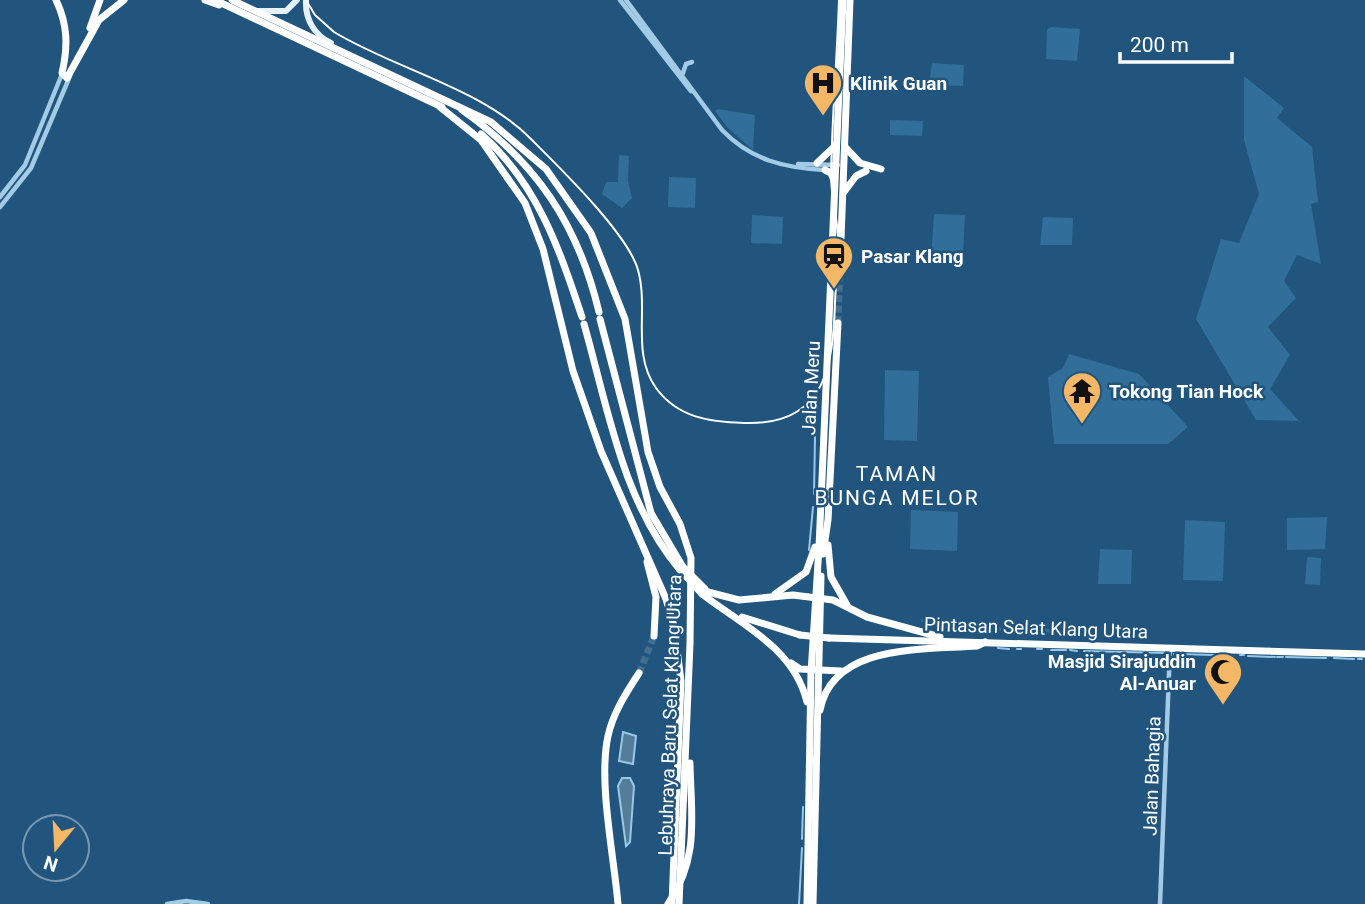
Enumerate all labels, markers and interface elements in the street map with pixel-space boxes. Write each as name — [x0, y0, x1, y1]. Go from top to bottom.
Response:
scale bar — [1120, 21, 1232, 65]
text: 200 m — [1130, 33, 1189, 57]
hospital icon: Klinik Guan — [802, 62, 844, 117]
place label: Klinik Guan — [850, 72, 947, 95]
station icon: Pasar Klang — [813, 235, 855, 290]
place label: Pasar Klang — [861, 245, 964, 268]
street label: Jalan Meru — [797, 340, 825, 436]
temple icon: Tokong Tian Hock — [1061, 370, 1103, 425]
place label: Tokong Tian Hock — [1109, 380, 1264, 403]
district label: TAMAN BUNGA MELOR — [814, 462, 980, 510]
street label: Lebuhraya Baru Selat Klang Utara — [654, 574, 686, 856]
street label: Pintasan Selat Klang Utara — [924, 613, 1148, 643]
place label: Masjid Sirajuddin Al-Anuar — [1048, 650, 1196, 695]
mosque icon: Masjid Sirajuddin Al-Anuar — [1202, 651, 1244, 706]
street label: Jalan Bahagia — [1138, 716, 1166, 836]
north arrow — [21, 813, 91, 883]
text: N — [41, 851, 61, 877]

